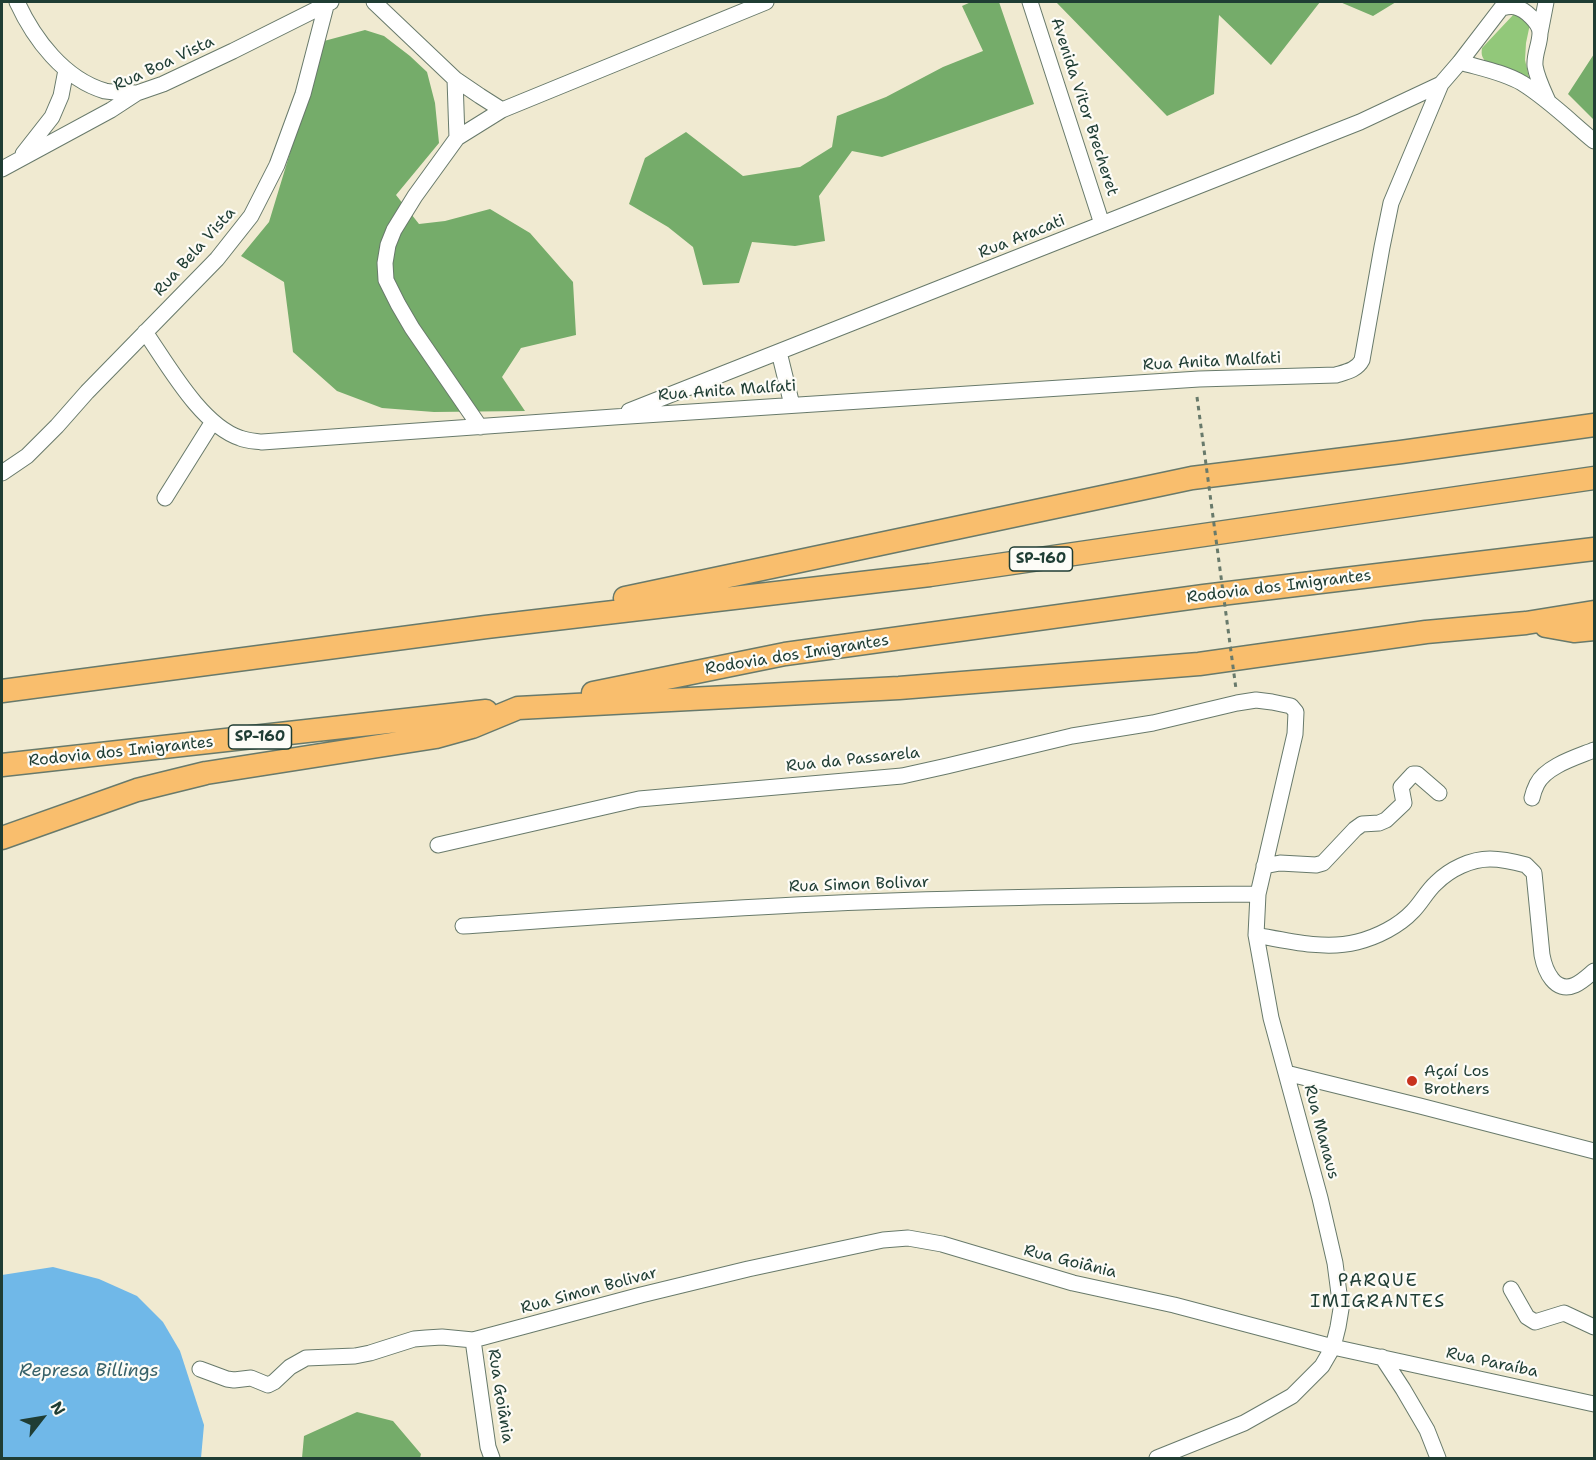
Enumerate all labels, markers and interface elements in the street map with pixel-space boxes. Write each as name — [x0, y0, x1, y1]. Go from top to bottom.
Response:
street label: Avenida Vitor Brecheret — [1046, 16, 1122, 198]
street label: Rua Boa Vista — [111, 32, 217, 96]
street label: Rua Bela Vista — [150, 204, 240, 300]
street label: Rua Aracati — [976, 211, 1068, 263]
street label: Rua Anita Malfati — [1142, 349, 1282, 375]
street label: Rua Anita Malfati — [657, 377, 797, 405]
road number: SP-160 — [1010, 547, 1072, 571]
street label: Rodovia dos Imigrantes — [1185, 566, 1373, 608]
street label: Rodovia dos Imigrantes — [704, 631, 890, 679]
road number: SP-160 — [228, 725, 292, 749]
street label: Rodovia dos Imigrantes — [27, 733, 215, 771]
street label: Rua da Passarela — [785, 743, 921, 777]
street label: Rua Simon Bolivar — [788, 873, 930, 897]
place label: Açaí Los Brothers — [1424, 1062, 1490, 1100]
marker: Açaí Los Brothers — [1405, 1074, 1419, 1088]
street label: Rua Manaus — [1299, 1083, 1343, 1181]
street label: Rua Goiânia — [1022, 1241, 1118, 1283]
street label: Rua Simon Bolivar — [519, 1264, 659, 1318]
district label: PARQUE IMIGRANTES — [1310, 1270, 1446, 1312]
street label: Rua Paraíba — [1444, 1344, 1540, 1382]
street label: Rua Goiânia — [483, 1348, 517, 1444]
water label: Represa Billings — [19, 1360, 159, 1382]
north arrow — [12, 1388, 72, 1448]
text: N — [46, 1398, 70, 1419]

